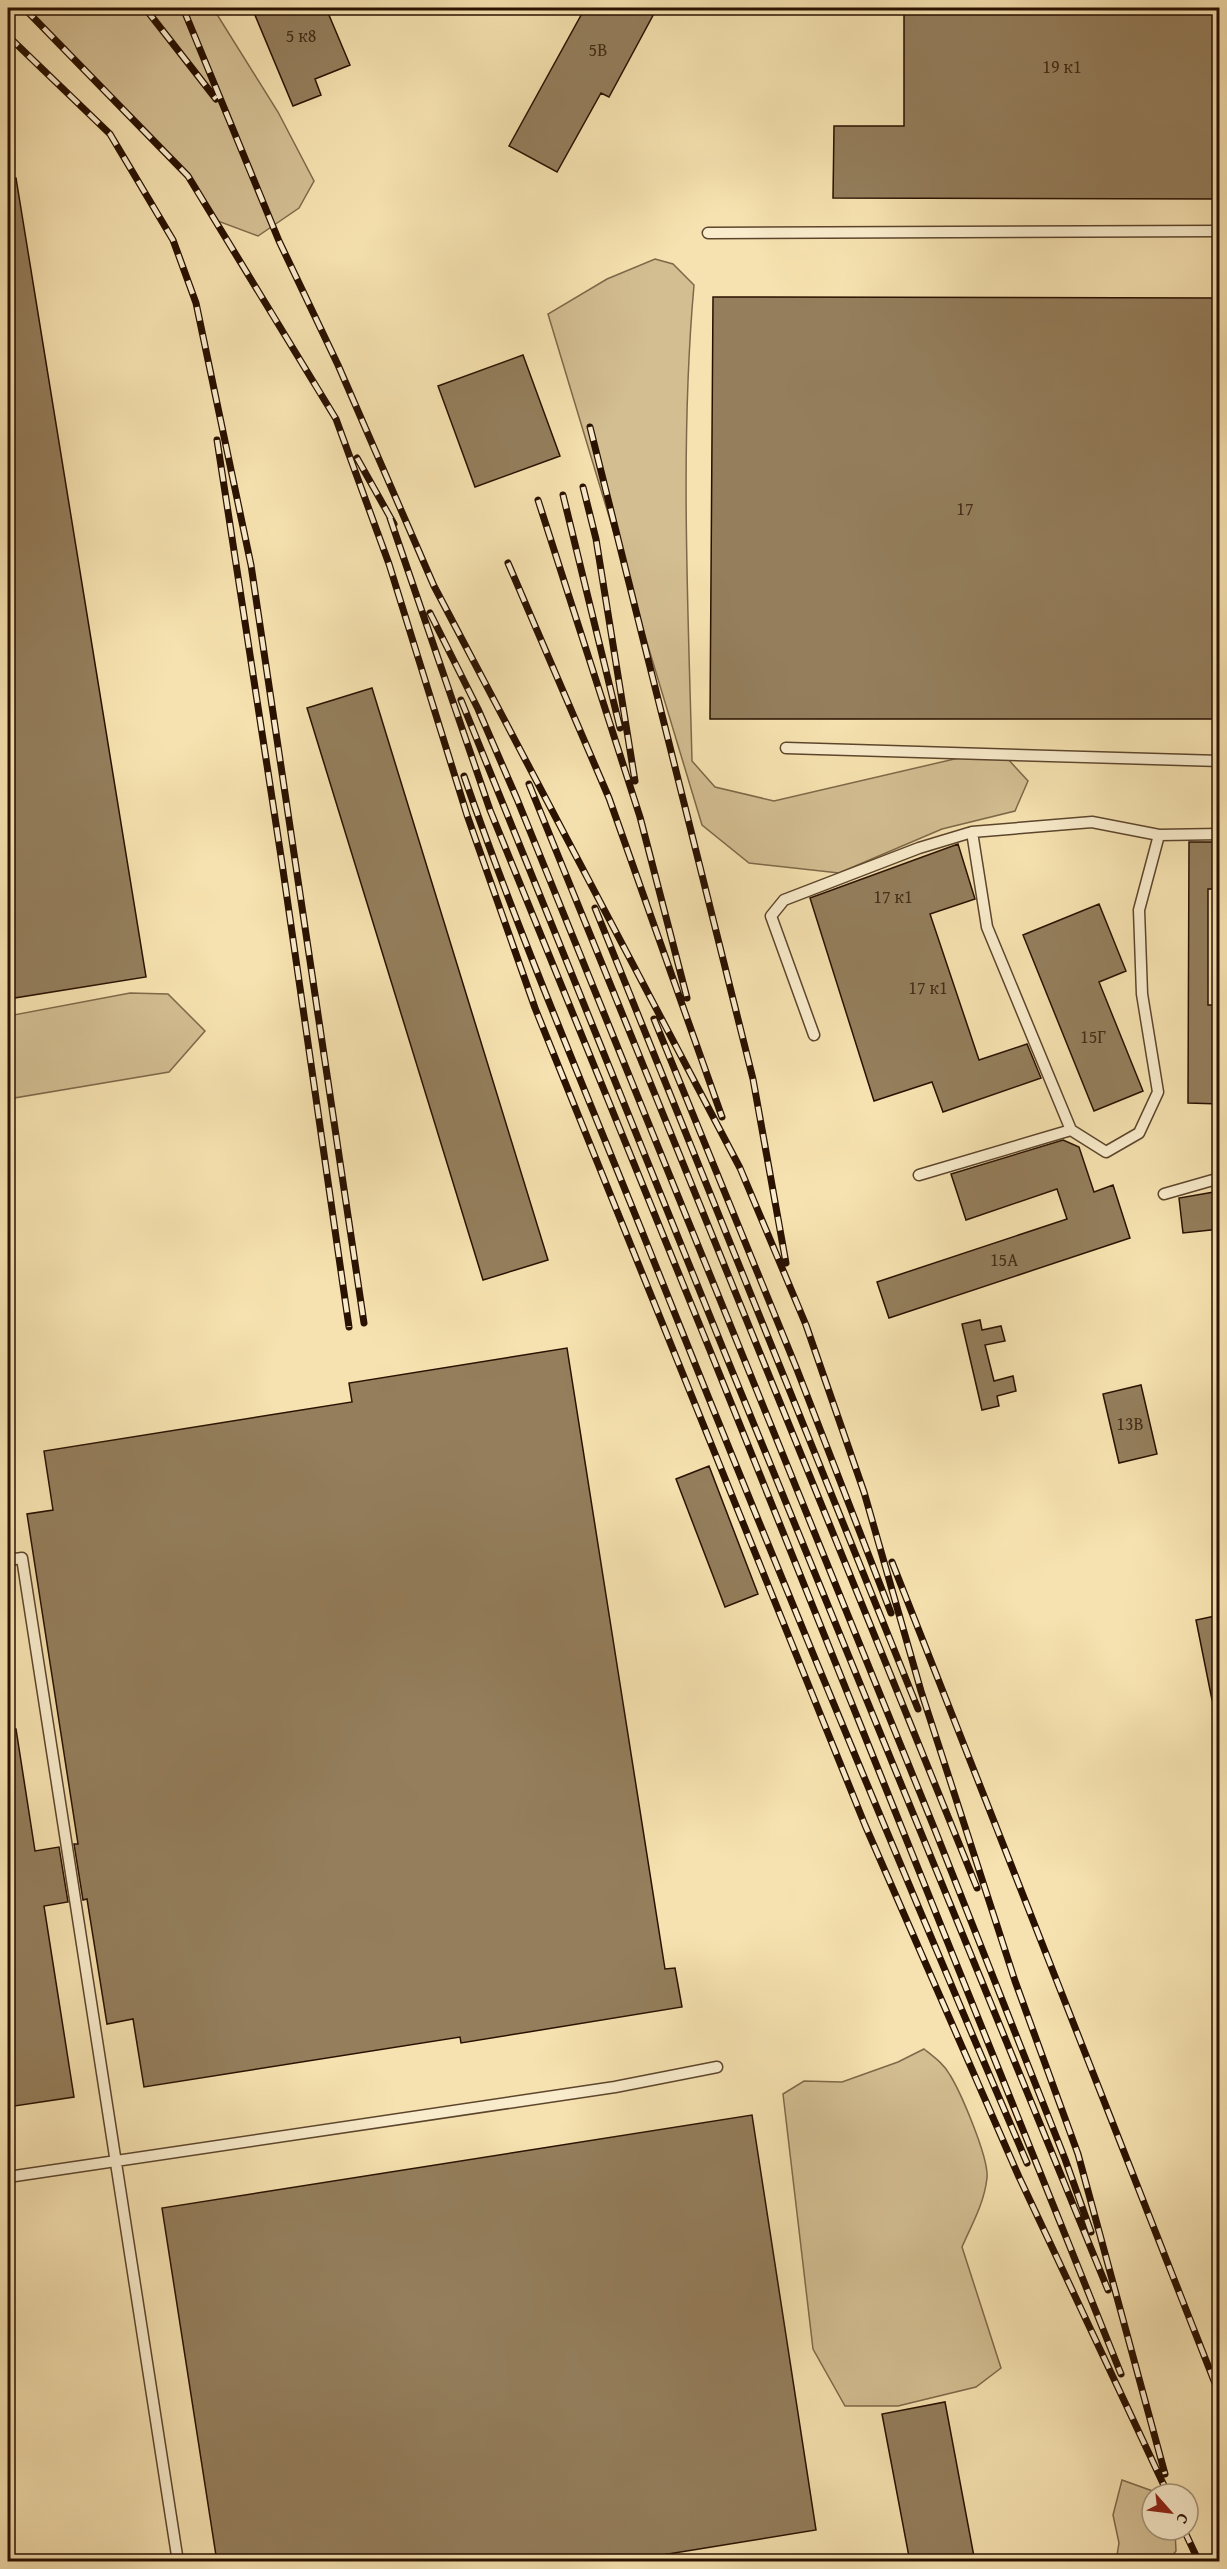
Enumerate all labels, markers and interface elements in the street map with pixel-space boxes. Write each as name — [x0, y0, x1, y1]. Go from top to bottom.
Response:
house number: 5 к8 — [286, 22, 316, 49]
house number: 5В — [589, 36, 607, 63]
house number: 19 к1 — [1042, 53, 1082, 80]
house number: 17 — [956, 495, 974, 522]
house number: 17 к1 — [873, 883, 913, 910]
house number: 17 к1 — [908, 974, 948, 1001]
house number: 15Г — [1080, 1023, 1106, 1050]
house number: 15А — [990, 1246, 1018, 1273]
house number: 13В — [1116, 1410, 1144, 1437]
north arrow — [1140, 2482, 1200, 2542]
text: С — [1171, 2509, 1196, 2529]

